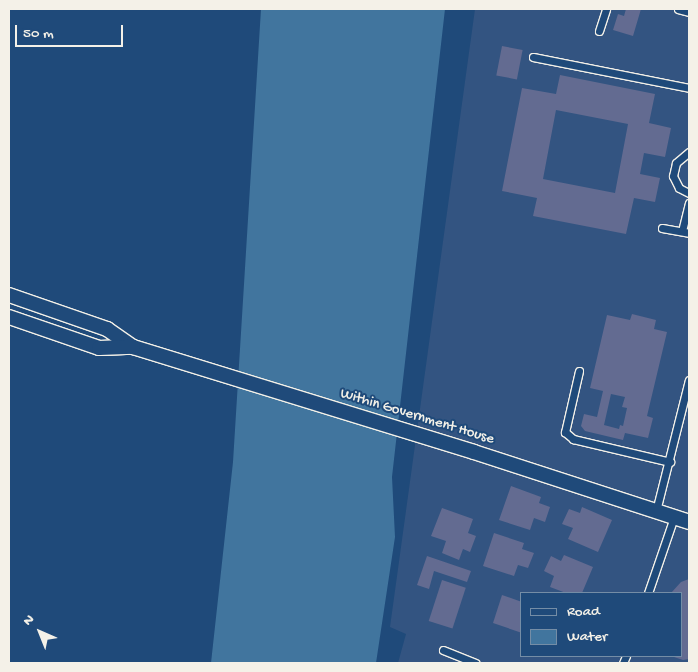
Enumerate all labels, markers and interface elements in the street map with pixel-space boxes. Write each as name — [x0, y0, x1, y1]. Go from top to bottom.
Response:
scale bar — [18, 15, 125, 47]
text: 50 m — [23, 25, 54, 43]
street label: Within Government House — [338, 385, 496, 449]
legend — [520, 592, 683, 657]
text: Road — [567, 603, 600, 621]
north arrow — [15, 607, 65, 657]
text: N — [20, 612, 38, 630]
text: Water — [567, 628, 607, 646]

